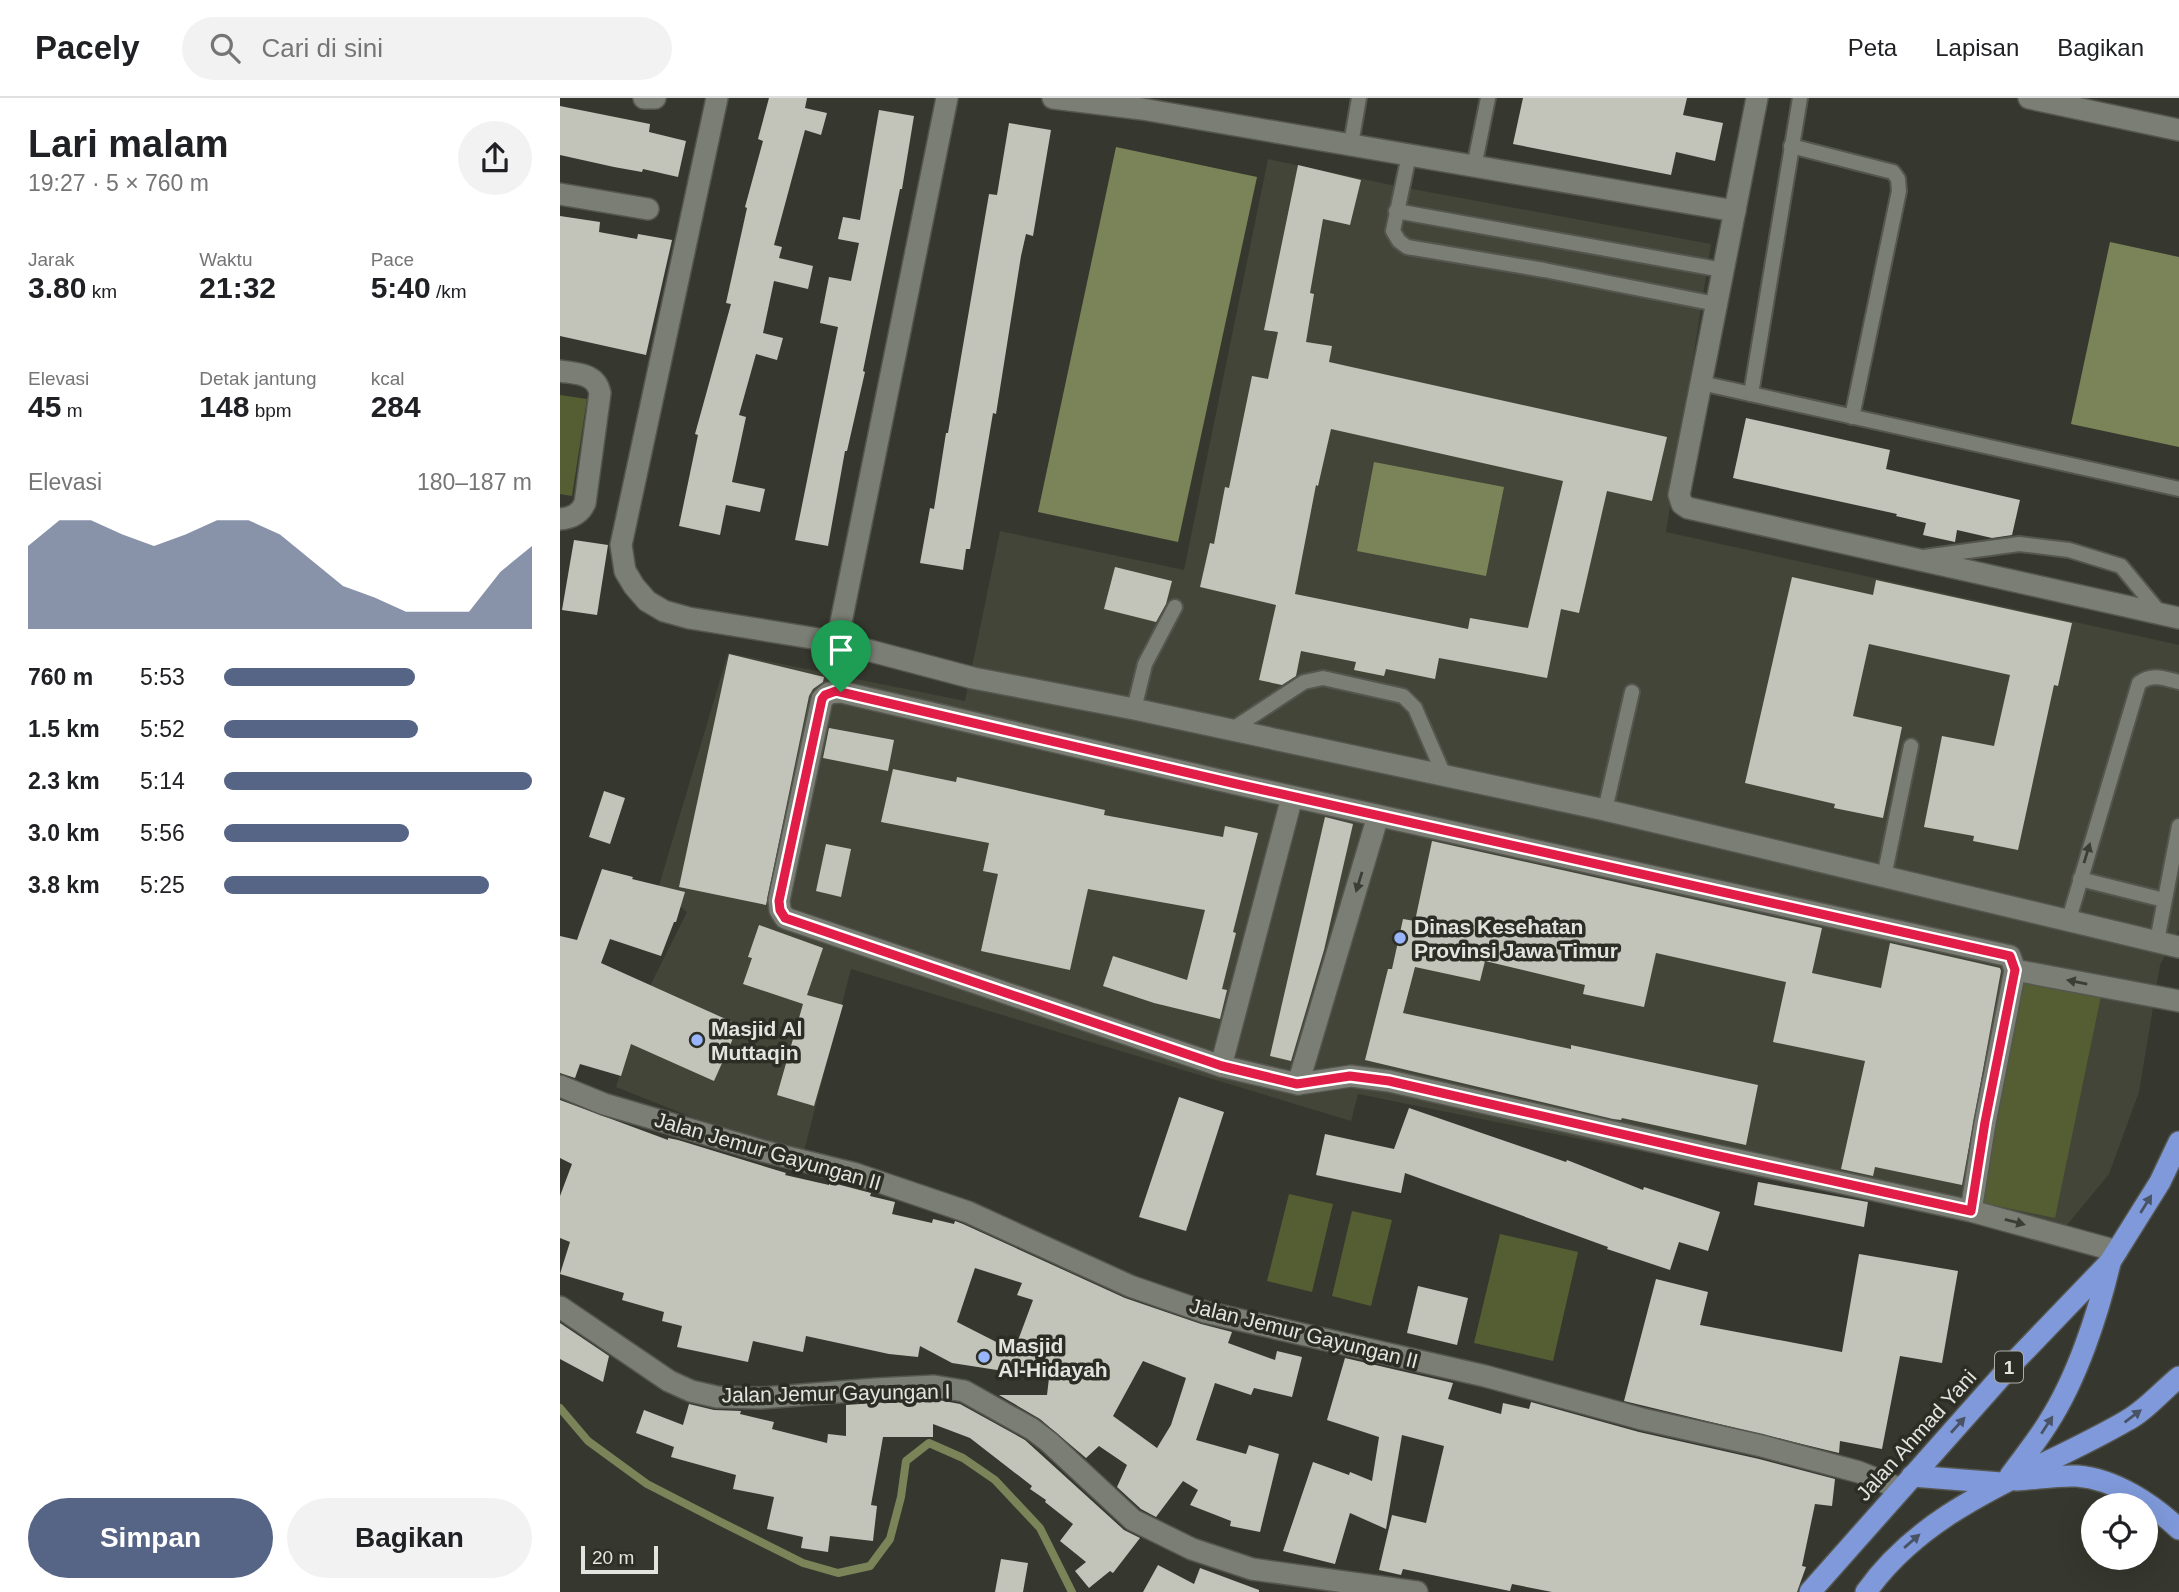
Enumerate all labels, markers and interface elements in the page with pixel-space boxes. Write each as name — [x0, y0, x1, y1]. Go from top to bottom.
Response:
search box — [182, 17, 672, 80]
text: Pacely — [35, 29, 140, 66]
icon: search — [206, 29, 244, 67]
text: Cari di sini — [262, 33, 383, 63]
text: Peta — [1848, 34, 1897, 61]
text: Lapisan — [1935, 34, 2019, 61]
text: Bagikan — [2057, 34, 2144, 61]
button: share — [458, 121, 532, 195]
text: Lari malam — [28, 123, 229, 165]
text: 19:27 · 5 × 760 m — [28, 170, 209, 196]
text: Jarak — [28, 249, 74, 270]
text: Waktu — [199, 249, 252, 270]
text: Pace — [371, 249, 414, 270]
text: 3.80 — [28, 271, 86, 304]
text: 21:32 — [199, 271, 276, 304]
text: 5:40 — [371, 271, 431, 304]
text: km — [86, 281, 117, 302]
text: /km — [431, 281, 467, 302]
text: Elevasi — [28, 368, 89, 389]
text: Detak jantung — [199, 368, 317, 389]
text: kcal — [371, 368, 404, 389]
text: 45 — [28, 390, 61, 423]
text: 148 — [199, 390, 249, 423]
text: 284 — [371, 390, 421, 423]
text: m — [61, 400, 82, 421]
text: bpm — [249, 400, 292, 421]
text: Elevasi — [28, 469, 102, 495]
text: 180–187 m — [417, 469, 532, 495]
pin — [811, 620, 871, 692]
icon: arrive — [822, 631, 860, 669]
text: 760 m — [28, 664, 93, 690]
text: 5:53 — [140, 664, 185, 690]
text: 1.5 km — [28, 716, 100, 742]
text: 5:52 — [140, 716, 185, 742]
text: 2.3 km — [28, 768, 100, 794]
text: 5:14 — [140, 768, 185, 794]
text: 3.0 km — [28, 820, 100, 846]
text: 5:56 — [140, 820, 185, 846]
one-way arrow — [2083, 842, 2093, 863]
one-way arrow — [1353, 871, 1363, 892]
text: 3.8 km — [28, 872, 100, 898]
text: 5:25 — [140, 872, 185, 898]
place label: Dinas Kesehatan Provinsi Jawa Timur — [1414, 915, 1618, 962]
marker: Dinas Kesehatan Provinsi Jawa Timur — [1392, 930, 1408, 946]
one-way arrow — [2066, 976, 2088, 987]
place label: Masjid Al Muttaqin — [711, 1017, 802, 1064]
marker: Masjid Al Muttaqin — [689, 1032, 705, 1048]
street label: Jalan Jemur Gayungan II — [652, 1108, 884, 1194]
one-way arrow — [2140, 1195, 2152, 1214]
one-way arrow — [2004, 1217, 2026, 1228]
street label: Jalan Jemur Gayungan II — [1187, 1293, 1421, 1373]
place label: Masjid Al-Hidayah — [998, 1334, 1108, 1381]
marker: Masjid Al-Hidayah — [976, 1349, 992, 1365]
road number: 1 — [1995, 1352, 2023, 1382]
street label: Jalan Ahmad Yani — [1851, 1365, 1981, 1505]
street label: Jalan Jemur Gayungan I — [721, 1380, 951, 1406]
one-way arrow — [2124, 1409, 2142, 1423]
one-way arrow — [2040, 1415, 2053, 1434]
one-way arrow — [1950, 1416, 1966, 1434]
map controls — [2081, 1493, 2158, 1570]
button: locate — [2081, 1493, 2158, 1570]
button: Simpan — [28, 1498, 273, 1578]
button: Bagikan — [287, 1498, 532, 1578]
one-way arrow — [1903, 1534, 1920, 1550]
scale bar — [581, 1543, 658, 1575]
text: 20 m — [592, 1547, 634, 1568]

